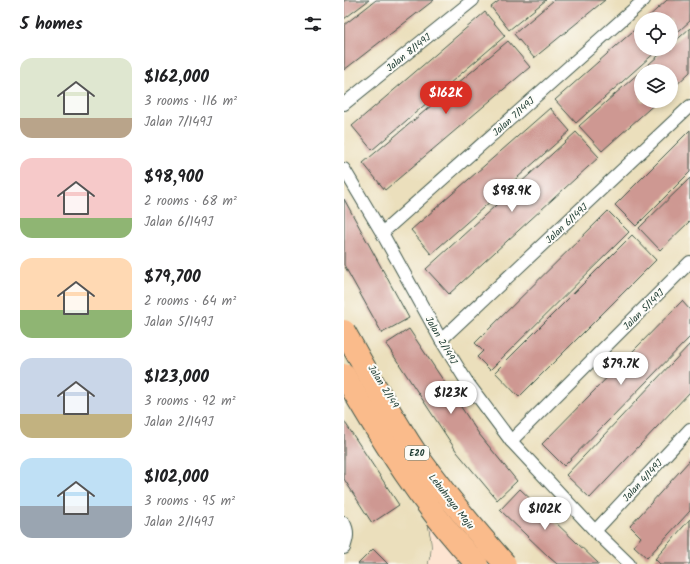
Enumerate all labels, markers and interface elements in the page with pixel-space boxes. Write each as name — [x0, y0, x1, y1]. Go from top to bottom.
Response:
text: 5 homes — [20, 11, 83, 38]
map controls — [634, 12, 678, 108]
button: locate — [634, 12, 678, 56]
icon: filters — [302, 13, 324, 35]
street label: Jalan 8/149J — [383, 29, 435, 76]
text: $162,000 — [144, 64, 209, 91]
button: layers — [634, 64, 678, 108]
icon: home — [52, 74, 100, 122]
pin: $162K — [418, 81, 474, 115]
text: $162K — [429, 83, 463, 104]
text: 3 rooms · 116 m² — [144, 91, 237, 112]
street label: Jalan 7/149J — [489, 93, 539, 140]
text: Jalan 7/149J — [144, 112, 212, 133]
text: $98,900 — [144, 164, 203, 191]
icon: home — [52, 174, 100, 222]
pin: $98.9K — [479, 179, 545, 213]
text: $98.9K — [492, 181, 532, 202]
text: 2 rooms · 68 m² — [144, 191, 237, 212]
street label: Jalan 6/149J — [542, 200, 592, 248]
text: Jalan 6/149J — [144, 212, 213, 233]
text: $79,700 — [144, 264, 201, 291]
icon: home — [52, 274, 100, 322]
street label: Jalan 5/149J — [619, 285, 668, 334]
text: 2 rooms · 64 m² — [144, 291, 236, 312]
text: Jalan 5/149J — [144, 312, 213, 333]
street label: Jalan 2/149J — [421, 313, 462, 368]
pin: $79.7K — [588, 352, 654, 386]
text: $79.7K — [602, 354, 640, 375]
street label: Jalan 2/149 — [363, 362, 403, 412]
text: $123,000 — [144, 364, 209, 391]
icon: home — [52, 374, 100, 422]
pin: $123K — [423, 381, 479, 415]
text: $123K — [434, 383, 468, 404]
text: 3 rooms · 92 m² — [144, 391, 236, 412]
text: Jalan 2/149J — [144, 412, 213, 433]
road number: E20 — [405, 446, 429, 460]
street label: Jalan 4/149J — [619, 456, 667, 506]
text: $102,000 — [144, 464, 208, 491]
street label: Lebuhraya Maju — [424, 470, 478, 533]
icon: home — [52, 474, 100, 522]
text: 3 rooms · 95 m² — [144, 491, 235, 512]
pin: $102K — [517, 497, 573, 531]
text: $102K — [528, 499, 562, 520]
text: Jalan 2/149J — [144, 512, 213, 533]

